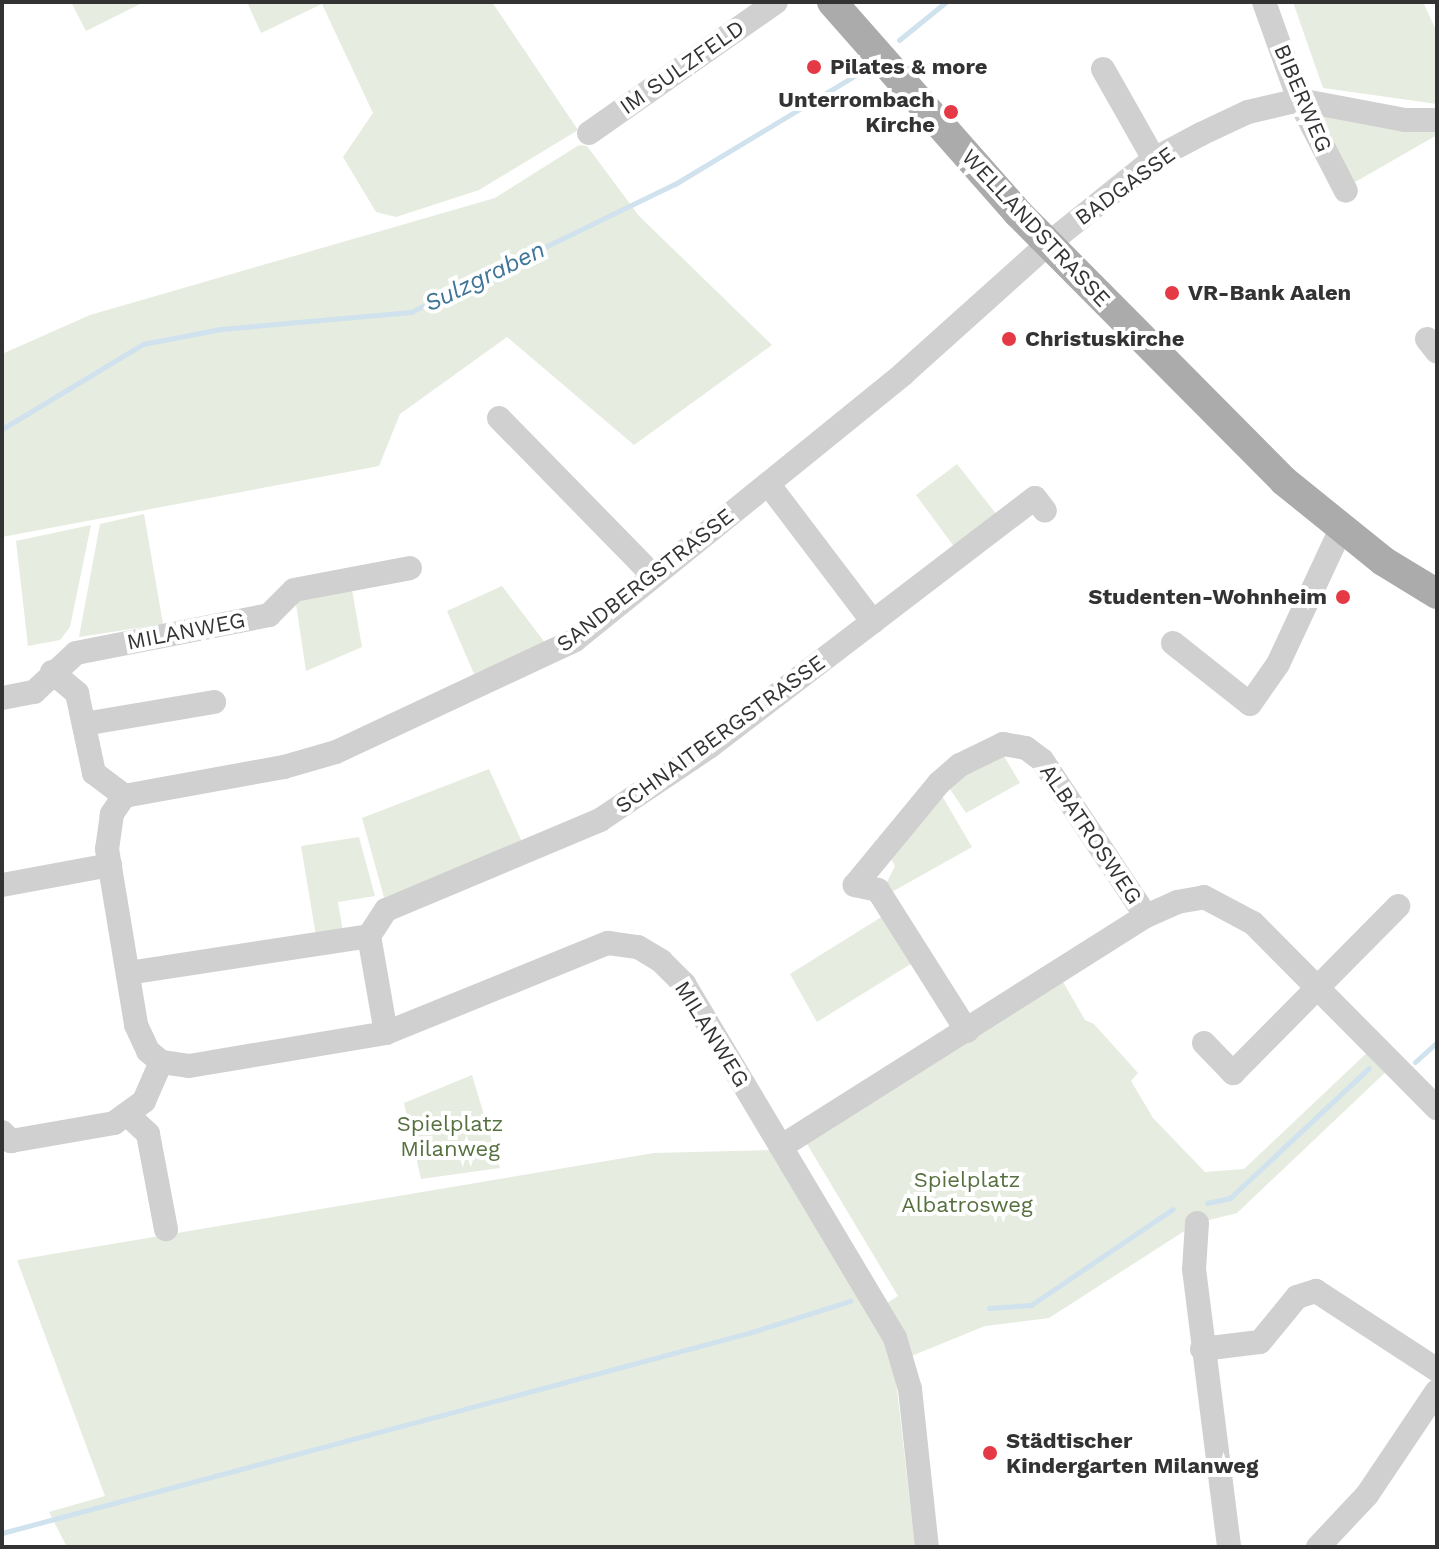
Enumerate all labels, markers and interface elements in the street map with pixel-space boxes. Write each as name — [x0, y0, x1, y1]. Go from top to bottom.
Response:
street label: IM SULZFELD — [615, 14, 749, 120]
street label: BIBERWEG — [1268, 40, 1338, 156]
place label: Pilates & more — [830, 54, 988, 80]
marker: Pilates & more — [805, 58, 823, 76]
place label: Unterrombach Kirche — [778, 86, 935, 138]
marker: Unterrombach Kirche — [942, 103, 960, 121]
street label: BADGASSE — [1070, 141, 1180, 231]
street label: WELLANDSTRASSE — [956, 144, 1116, 312]
water label: Sulzgraben — [420, 235, 550, 319]
place label: VR-Bank Aalen — [1188, 280, 1352, 306]
marker: VR-Bank Aalen — [1163, 284, 1181, 302]
place label: Christuskirche — [1025, 326, 1184, 352]
marker: Christuskirche — [1000, 330, 1018, 348]
street label: SANDBERGSTRASSE — [551, 503, 739, 657]
place label: Studenten-Wohnheim — [1088, 584, 1327, 610]
marker: Studenten-Wohnheim — [1334, 588, 1352, 606]
street label: MILANWEG — [125, 607, 247, 655]
street label: SCHNAITBERGSTRASSE — [610, 649, 830, 819]
street label: ALBATROSWEG — [1034, 759, 1148, 909]
street label: MILANWEG — [669, 976, 755, 1092]
park label: Spielplatz Milanweg — [397, 1110, 503, 1162]
park label: Spielplatz Albatrosweg — [901, 1166, 1033, 1218]
place label: Städtischer Kindergarten Milanweg — [1006, 1427, 1258, 1478]
marker: Städtischer Kindergarten Milanweg — [981, 1444, 999, 1462]

